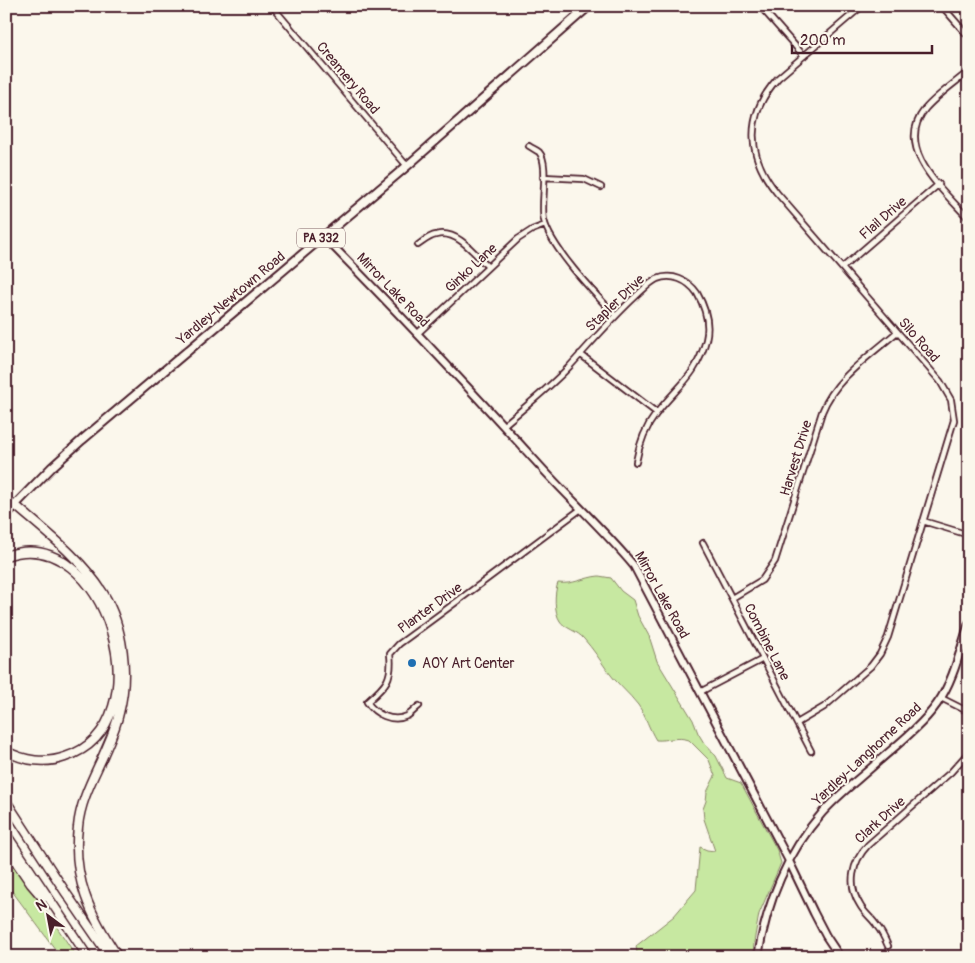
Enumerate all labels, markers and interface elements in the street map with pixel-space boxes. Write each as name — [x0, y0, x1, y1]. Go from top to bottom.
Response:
scale bar — [792, 22, 932, 54]
text: 200 m — [800, 31, 845, 50]
street label: Creamery Road — [313, 38, 383, 118]
street label: Flail Drive — [856, 193, 910, 243]
road number: PA 332 — [297, 228, 345, 248]
street label: Ginko Lane — [442, 240, 501, 296]
street label: Yardley-Newtown Road — [173, 248, 289, 349]
street label: Mirror Lake Road — [353, 249, 433, 331]
street label: Stapler Drive — [582, 271, 648, 335]
street label: Silo Road — [895, 314, 943, 366]
street label: Harvest Drive — [776, 418, 816, 498]
street label: Mirror Lake Road — [631, 548, 693, 642]
street label: Planter Drive — [395, 579, 466, 637]
street label: Combine Lane — [740, 601, 794, 683]
place label: AOY Art Center — [422, 655, 515, 672]
marker: AOY Art Center — [406, 657, 418, 669]
street label: Yardley-Langhorne Road — [808, 699, 925, 810]
street label: Clark Drive — [851, 793, 909, 847]
north arrow — [22, 890, 72, 940]
text: N — [33, 896, 50, 915]

